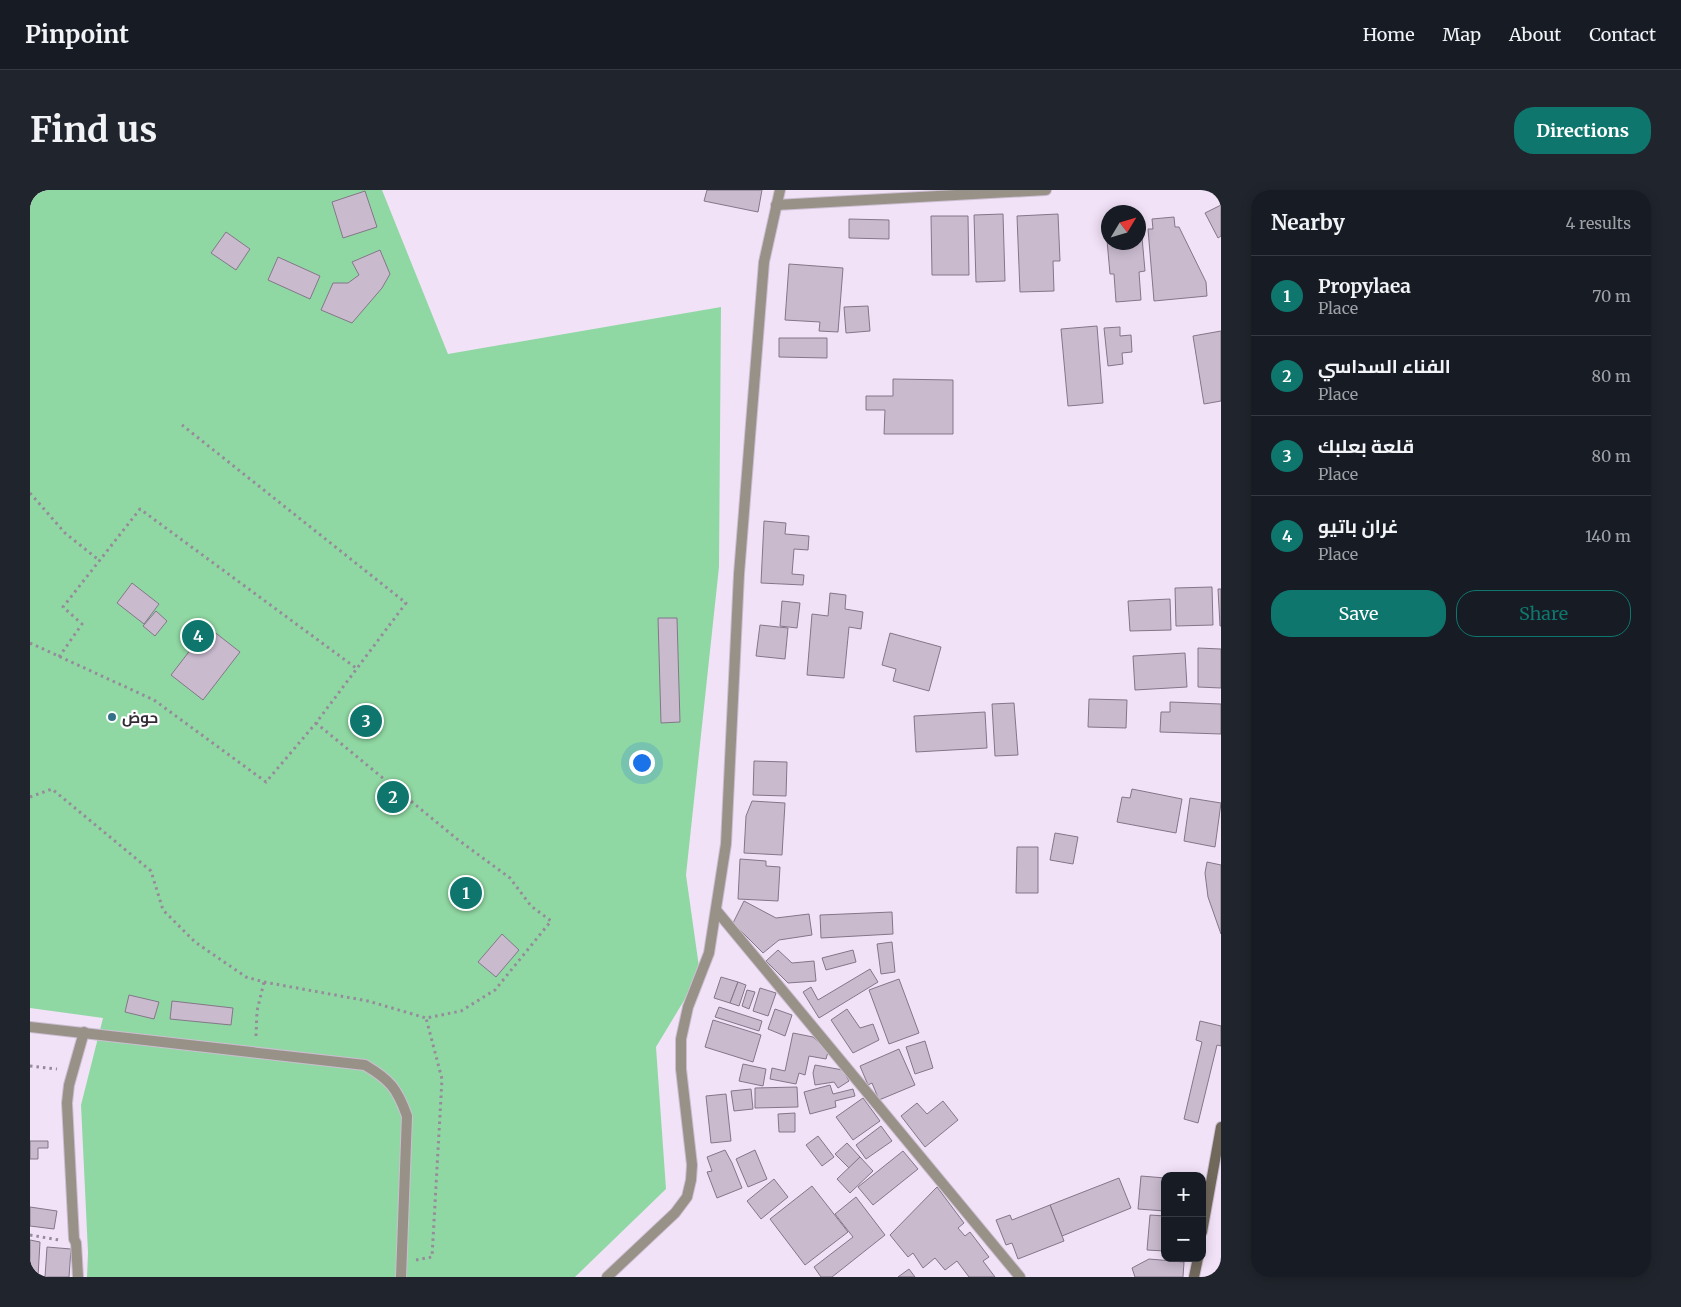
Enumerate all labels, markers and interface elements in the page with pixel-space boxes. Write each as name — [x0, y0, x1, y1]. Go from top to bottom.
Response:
text: Pinpoint — [25, 19, 129, 50]
text: Home — [1363, 23, 1415, 46]
text: Map — [1443, 23, 1481, 46]
text: About — [1509, 23, 1561, 46]
text: Contact — [1589, 23, 1656, 46]
button: Directions — [1514, 107, 1651, 154]
text: Find us — [30, 108, 157, 152]
north arrow — [1101, 205, 1146, 250]
text: Nearby — [1271, 209, 1345, 236]
text: 4 results — [1565, 213, 1631, 233]
text: Propylaea — [1318, 274, 1411, 298]
text: 1 — [1283, 286, 1291, 306]
text: 70 m — [1592, 286, 1631, 306]
text: Place — [1318, 298, 1358, 318]
text: الفناء السداسي — [1318, 354, 1451, 378]
text: 2 — [1282, 366, 1292, 386]
text: 80 m — [1592, 366, 1631, 386]
text: Place — [1318, 384, 1358, 404]
text: قلعة بعلبك — [1318, 434, 1414, 458]
text: 3 — [1282, 446, 1292, 466]
text: 80 m — [1592, 446, 1631, 466]
text: Place — [1318, 464, 1358, 484]
text: غران باتيو — [1318, 514, 1399, 538]
text: 4 — [1282, 526, 1292, 546]
text: 140 m — [1585, 526, 1631, 546]
text: Place — [1318, 544, 1358, 564]
button: Save — [1271, 590, 1446, 637]
button: Share — [1456, 590, 1631, 637]
pin: 4 — [182, 617, 214, 655]
pin: 3 — [350, 702, 382, 740]
place label: حوض — [122, 708, 158, 727]
marker: حوض — [106, 711, 118, 723]
your location — [629, 750, 655, 776]
pin: 2 — [377, 778, 409, 816]
pin: 1 — [450, 874, 482, 912]
map controls — [1161, 1172, 1206, 1262]
button: + — [1161, 1172, 1206, 1217]
button: − — [1161, 1217, 1206, 1262]

